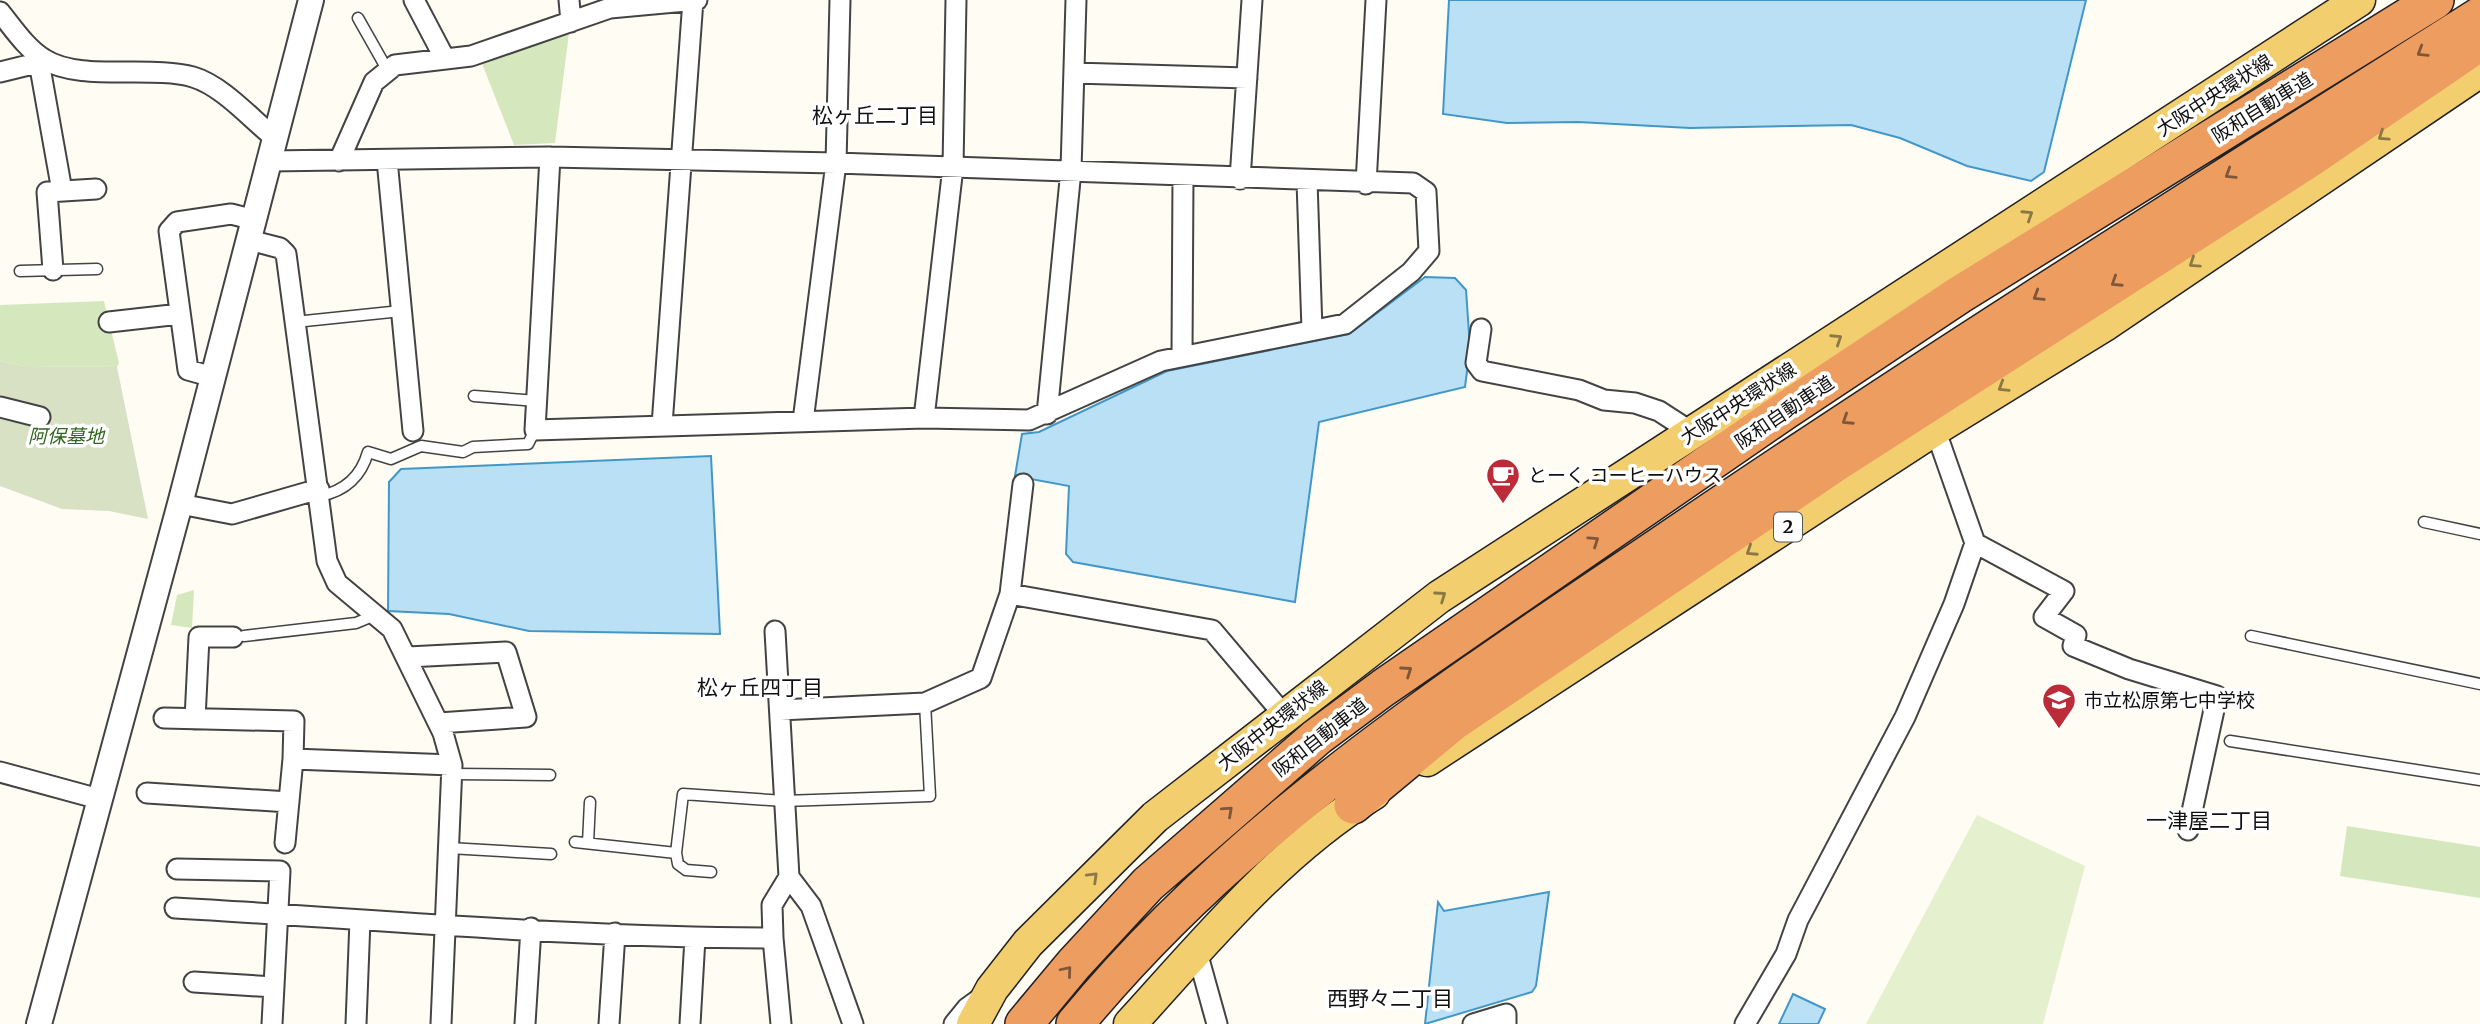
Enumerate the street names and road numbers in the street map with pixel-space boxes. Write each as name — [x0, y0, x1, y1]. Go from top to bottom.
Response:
street label: 大阪中央環状線 — [2152, 49, 2276, 141]
street label: 阪和自動車道 — [2207, 67, 2317, 147]
street label: 大阪中央環状線 — [1676, 357, 1800, 449]
street label: 阪和自動車道 — [1730, 370, 1838, 454]
road number: 2 — [1774, 512, 1802, 542]
street label: 大阪中央環状線 — [1212, 675, 1332, 775]
street label: 阪和自動車道 — [1268, 692, 1372, 782]

